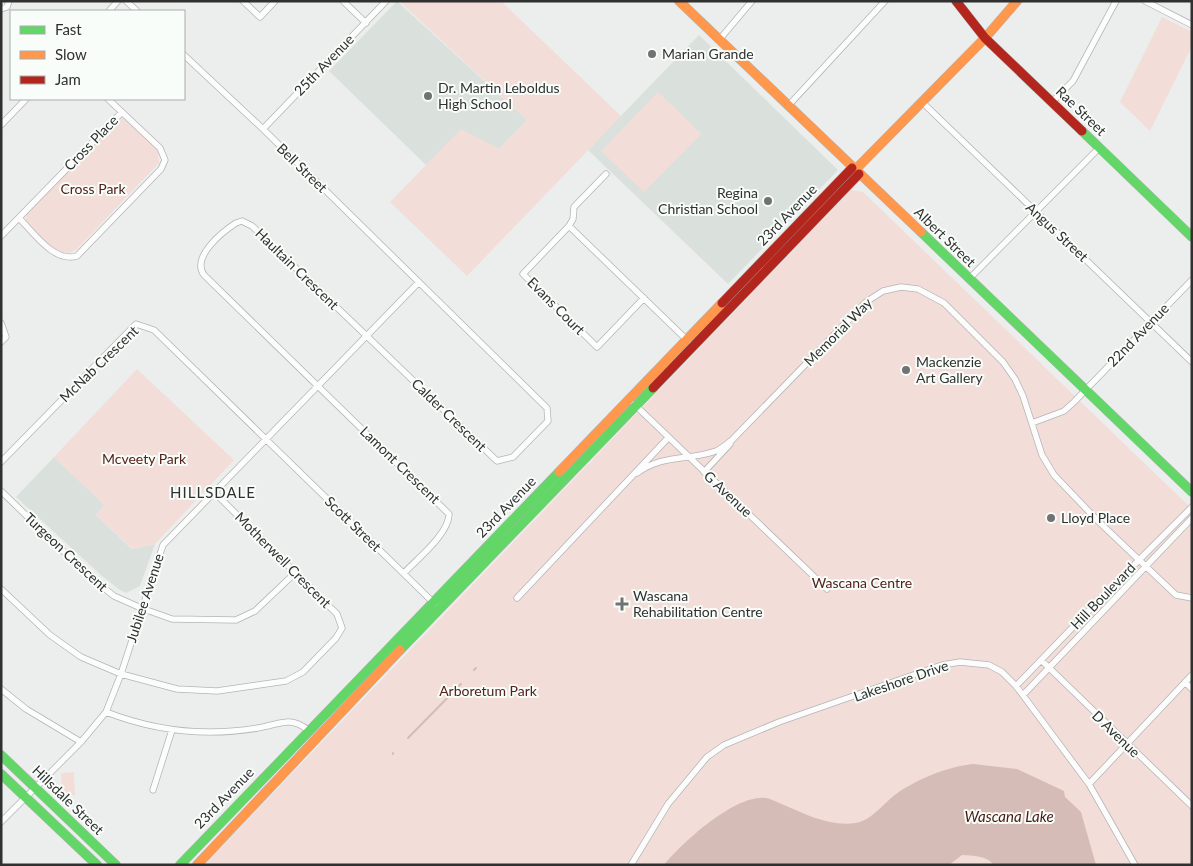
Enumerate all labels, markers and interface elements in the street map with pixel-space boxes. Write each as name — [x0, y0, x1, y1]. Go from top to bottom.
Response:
legend — [10, 10, 185, 100]
text: Fast — [55, 20, 82, 38]
street label: 25th Avenue — [290, 30, 357, 99]
text: Slow — [55, 45, 87, 63]
place label: Marian Grande — [662, 45, 754, 62]
marker: Marian Grande — [646, 48, 658, 60]
text: Jam — [55, 70, 81, 88]
place label: Dr. Martin Leboldus High School — [438, 79, 560, 112]
street label: Rae Street — [1053, 82, 1110, 139]
marker: Dr. Martin Leboldus High School — [422, 90, 434, 102]
street label: Cross Place — [60, 111, 121, 174]
street label: Bell Street — [274, 140, 331, 196]
park label: Cross Park — [60, 180, 126, 197]
street label: 23rd Avenue — [753, 181, 820, 249]
place label: Regina Christian School — [658, 184, 758, 217]
marker: Regina Christian School — [762, 195, 774, 207]
street label: Angus Street — [1023, 199, 1092, 265]
street label: Albert Street — [911, 203, 980, 270]
street label: Haultain Crescent — [252, 224, 343, 313]
street label: Evans Court — [524, 273, 589, 338]
street label: Memorial Way — [800, 293, 876, 369]
street label: 22nd Avenue — [1103, 299, 1172, 370]
street label: McNab Crescent — [56, 322, 141, 405]
place label: Mackenzie Art Gallery — [916, 353, 983, 386]
marker: Mackenzie Art Gallery — [900, 364, 912, 376]
street label: Calder Crescent — [408, 375, 490, 455]
street label: Lamont Crescent — [357, 422, 444, 507]
park label: Mcveety Park — [102, 450, 187, 467]
street label: G Avenue — [701, 467, 756, 520]
street label: 23rd Avenue — [472, 473, 539, 541]
district label: HILLSDALE — [170, 483, 256, 501]
street label: Scott Street — [322, 493, 385, 555]
street label: Motherwell Crescent — [232, 508, 335, 611]
street label: Turgeon Crescent — [21, 509, 112, 595]
place label: Lloyd Place — [1061, 509, 1130, 526]
marker: Lloyd Place — [1045, 512, 1057, 524]
street label: Jubilee Avenue — [122, 551, 167, 644]
street label: Hill Boulevard — [1067, 559, 1139, 633]
park label: Wascana Centre — [812, 574, 912, 591]
place label: Wascana Rehabilitation Centre — [633, 587, 763, 620]
marker: Wascana Rehabilitation Centre — [615, 597, 629, 611]
street label: Lakeshore Drive — [851, 656, 951, 705]
park label: Arboretum Park — [439, 682, 538, 699]
street label: D Avenue — [1089, 707, 1144, 761]
street label: Hillsdale Street — [29, 761, 108, 838]
street label: 23rd Avenue — [190, 764, 257, 832]
water label: Wascana Lake — [964, 807, 1054, 825]

